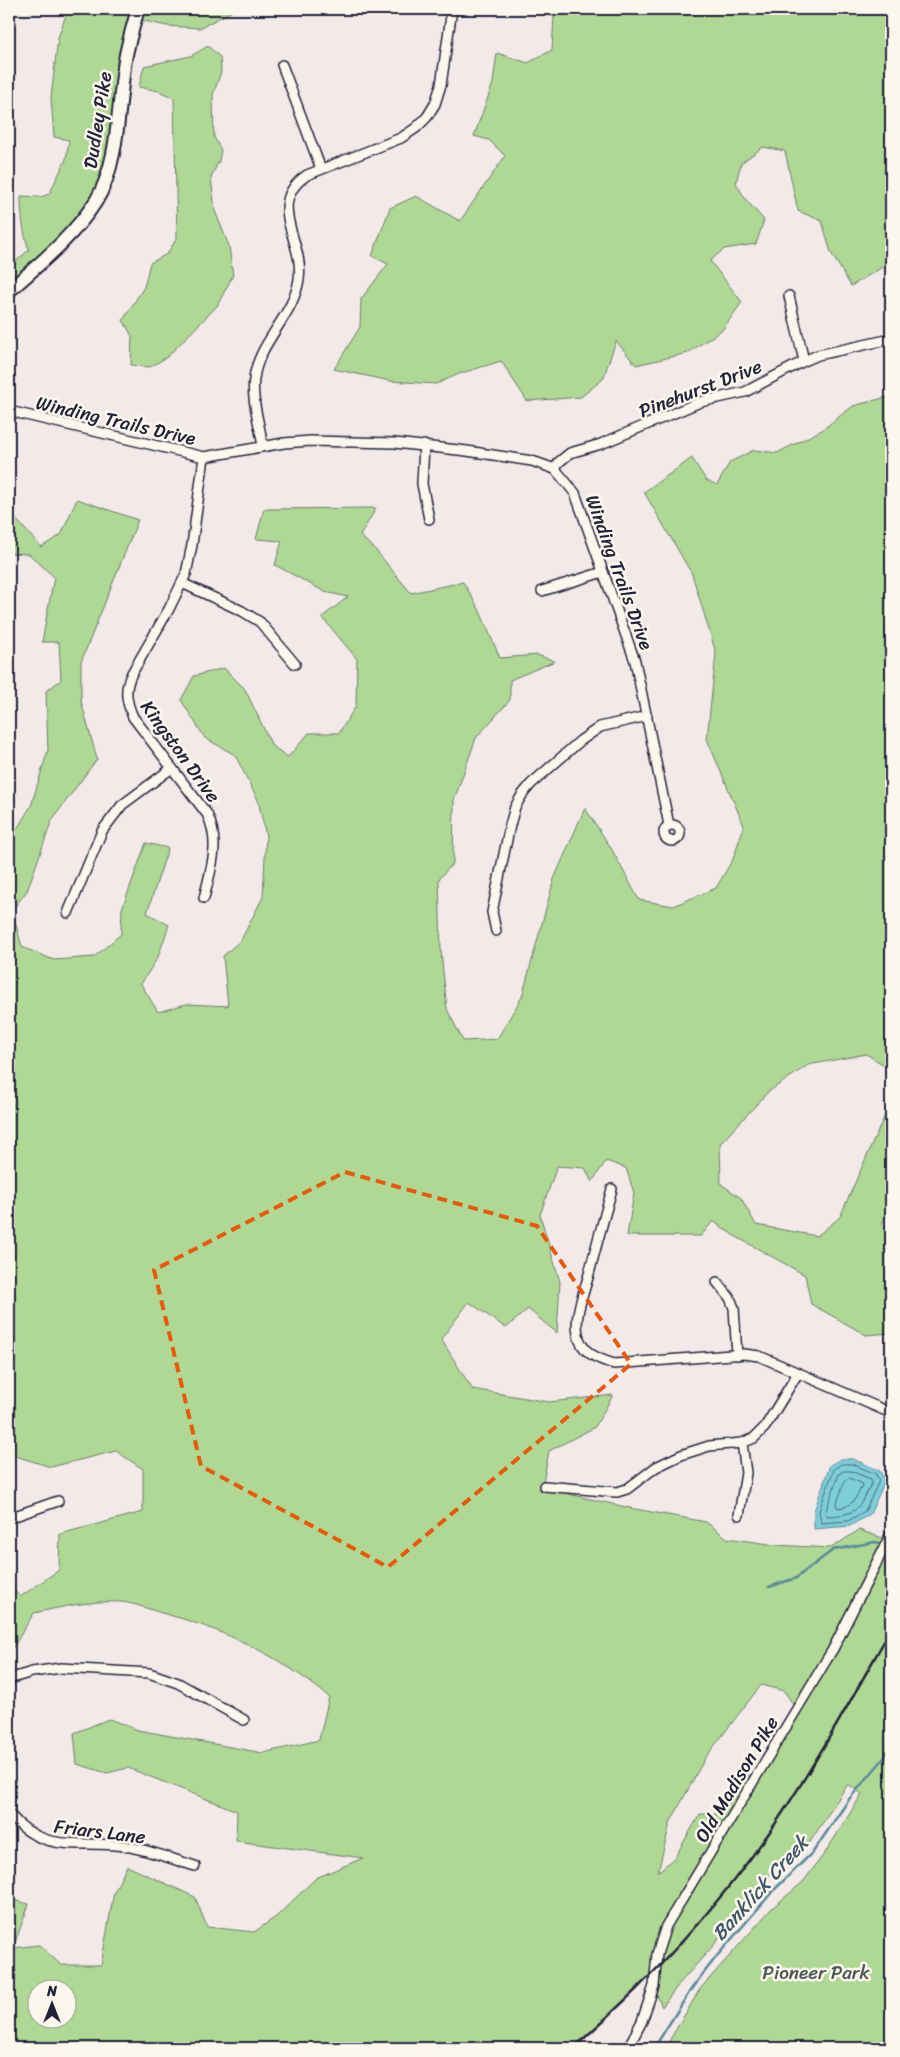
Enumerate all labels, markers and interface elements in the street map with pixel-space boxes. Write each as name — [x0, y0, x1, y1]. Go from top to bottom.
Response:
street label: Dudley Pike — [74, 69, 121, 171]
street label: Pinehurst Drive — [634, 350, 767, 427]
street label: Winding Trails Drive — [33, 386, 199, 455]
street label: Winding Trails Drive — [576, 490, 663, 654]
street label: Kingston Drive — [132, 693, 230, 810]
street label: Old Madison Pike — [685, 1709, 788, 1849]
street label: Friars Lane — [52, 1810, 148, 1853]
water label: Banklick Creek — [703, 1826, 819, 1949]
park label: Pioneer Park — [762, 1956, 871, 1989]
text: N — [46, 1979, 57, 2004]
north arrow — [28, 1980, 78, 2030]

